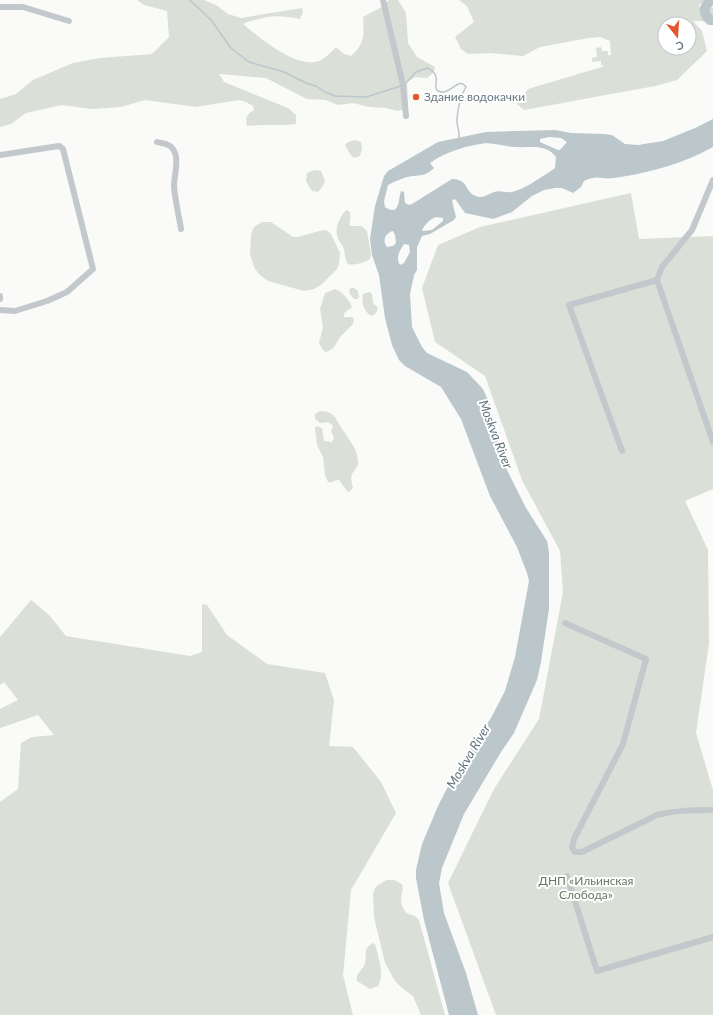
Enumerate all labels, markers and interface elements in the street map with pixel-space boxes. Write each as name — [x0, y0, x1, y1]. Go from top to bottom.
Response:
north arrow — [657, 16, 697, 56]
text: С — [674, 39, 685, 54]
place label: Здание водокачки — [424, 89, 525, 104]
marker: Здание водокачки — [411, 92, 421, 102]
water label: Moskva River — [476, 398, 517, 471]
water label: Moskva River — [443, 721, 494, 791]
park label: ДНП «Ильинская Слобода» — [539, 873, 634, 902]

